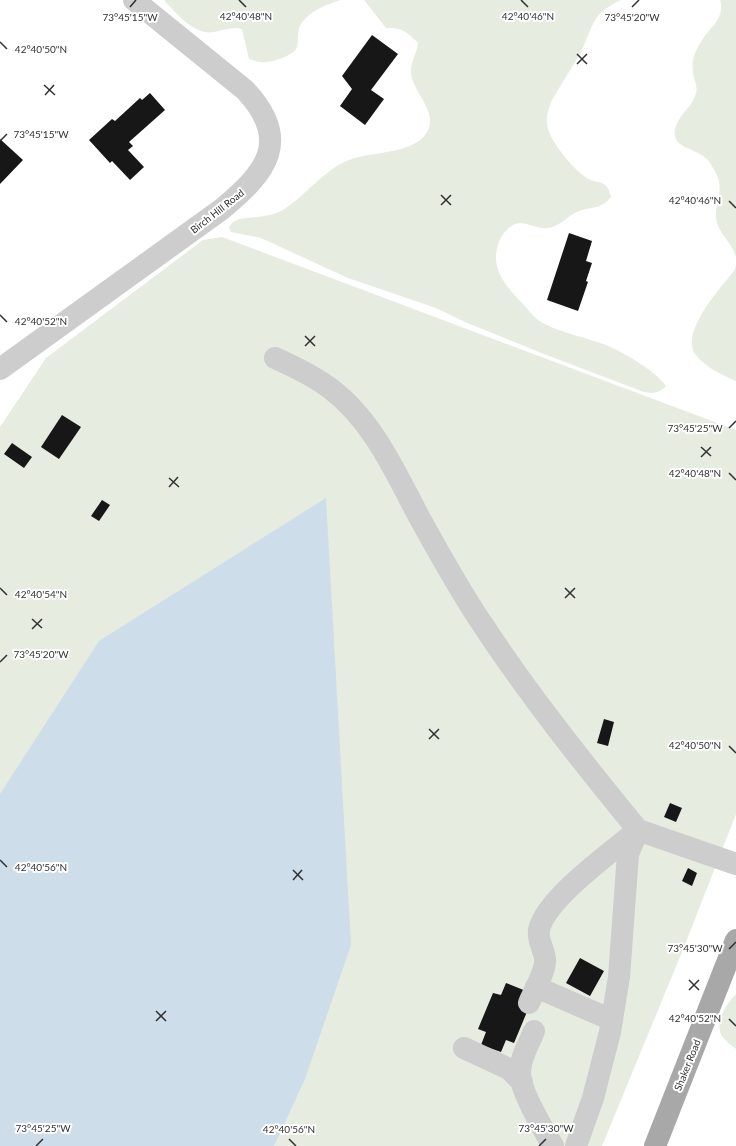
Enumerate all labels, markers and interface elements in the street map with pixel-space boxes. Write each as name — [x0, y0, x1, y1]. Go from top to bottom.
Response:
text: 42°40'48"N — [220, 10, 272, 22]
text: 42°40'46"N — [502, 10, 554, 22]
text: 73°45'15"W — [102, 11, 158, 23]
text: 73°45'20"W — [604, 11, 660, 23]
text: 42°40'50"N — [15, 43, 67, 55]
text: 73°45'15"W — [13, 128, 69, 140]
street label: Birch Hill Road — [188, 186, 246, 236]
text: 42°40'46"N — [669, 194, 721, 206]
text: 42°40'52"N — [15, 315, 67, 327]
text: 73°45'25"W — [667, 422, 723, 434]
text: 42°40'48"N — [669, 467, 721, 479]
text: 42°40'54"N — [15, 588, 67, 600]
text: 73°45'20"W — [13, 648, 69, 660]
text: 42°40'50"N — [669, 739, 721, 751]
text: 42°40'56"N — [15, 861, 67, 873]
text: 73°45'30"W — [667, 942, 723, 954]
text: 42°40'52"N — [669, 1012, 721, 1024]
street label: Shaker Road — [671, 1038, 703, 1092]
text: 73°45'25"W — [15, 1122, 71, 1134]
text: 73°45'30"W — [518, 1122, 574, 1134]
text: 42°40'56"N — [263, 1123, 315, 1135]

